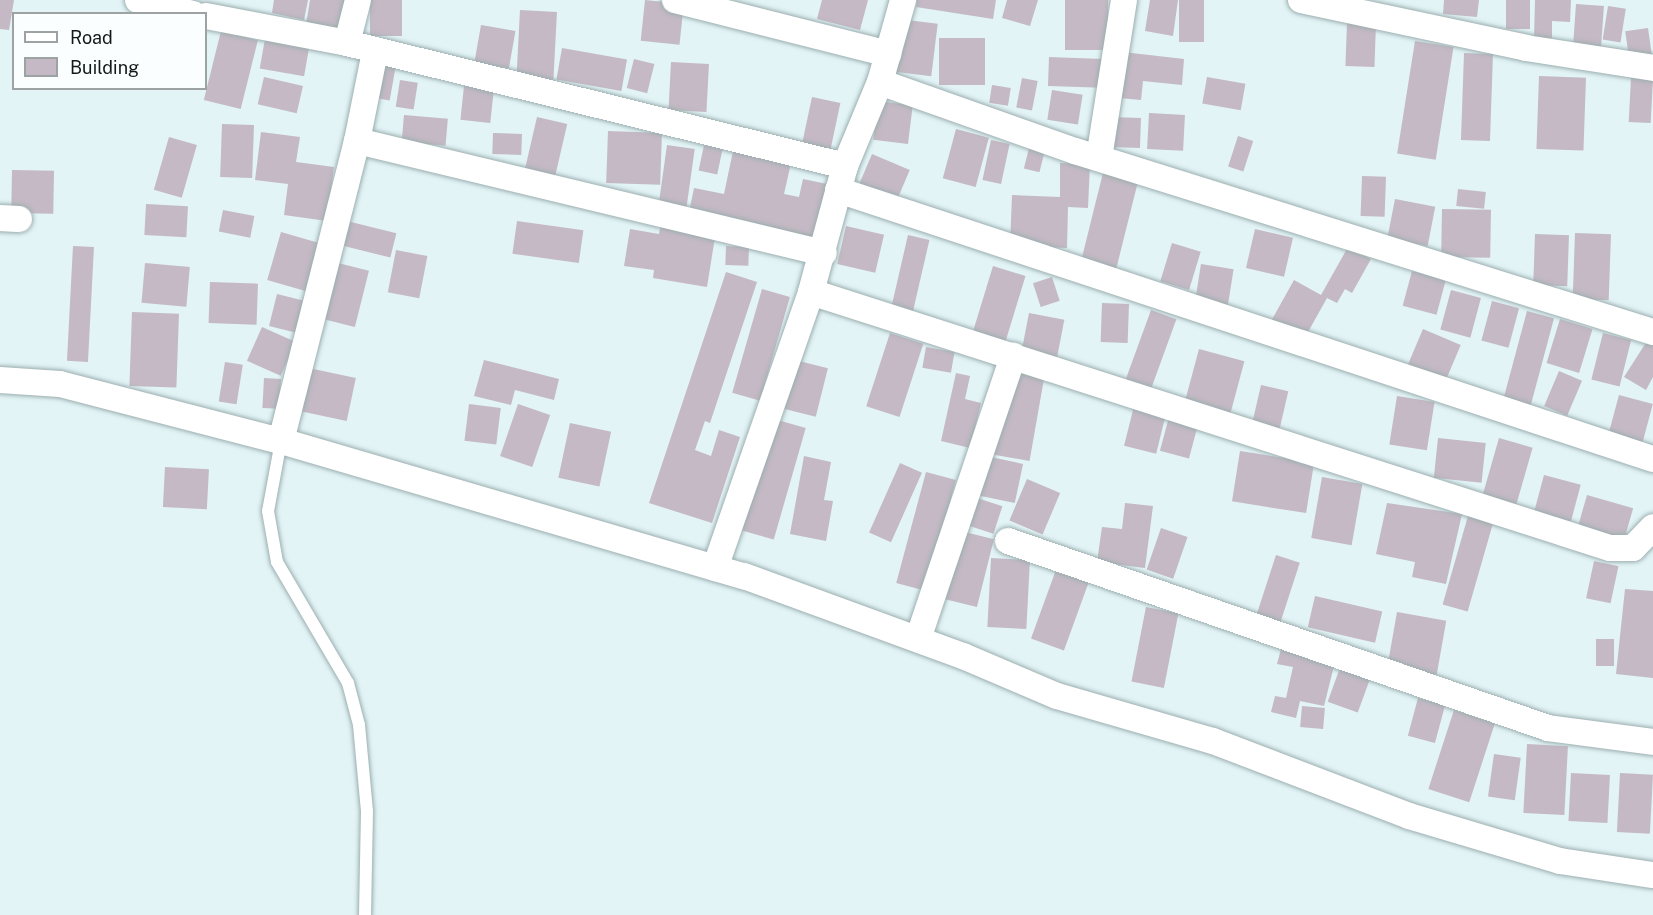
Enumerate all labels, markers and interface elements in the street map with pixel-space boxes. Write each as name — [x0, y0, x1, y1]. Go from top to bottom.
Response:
legend — [12, 12, 207, 90]
text: Road — [70, 27, 113, 48]
text: Building — [70, 57, 139, 78]

